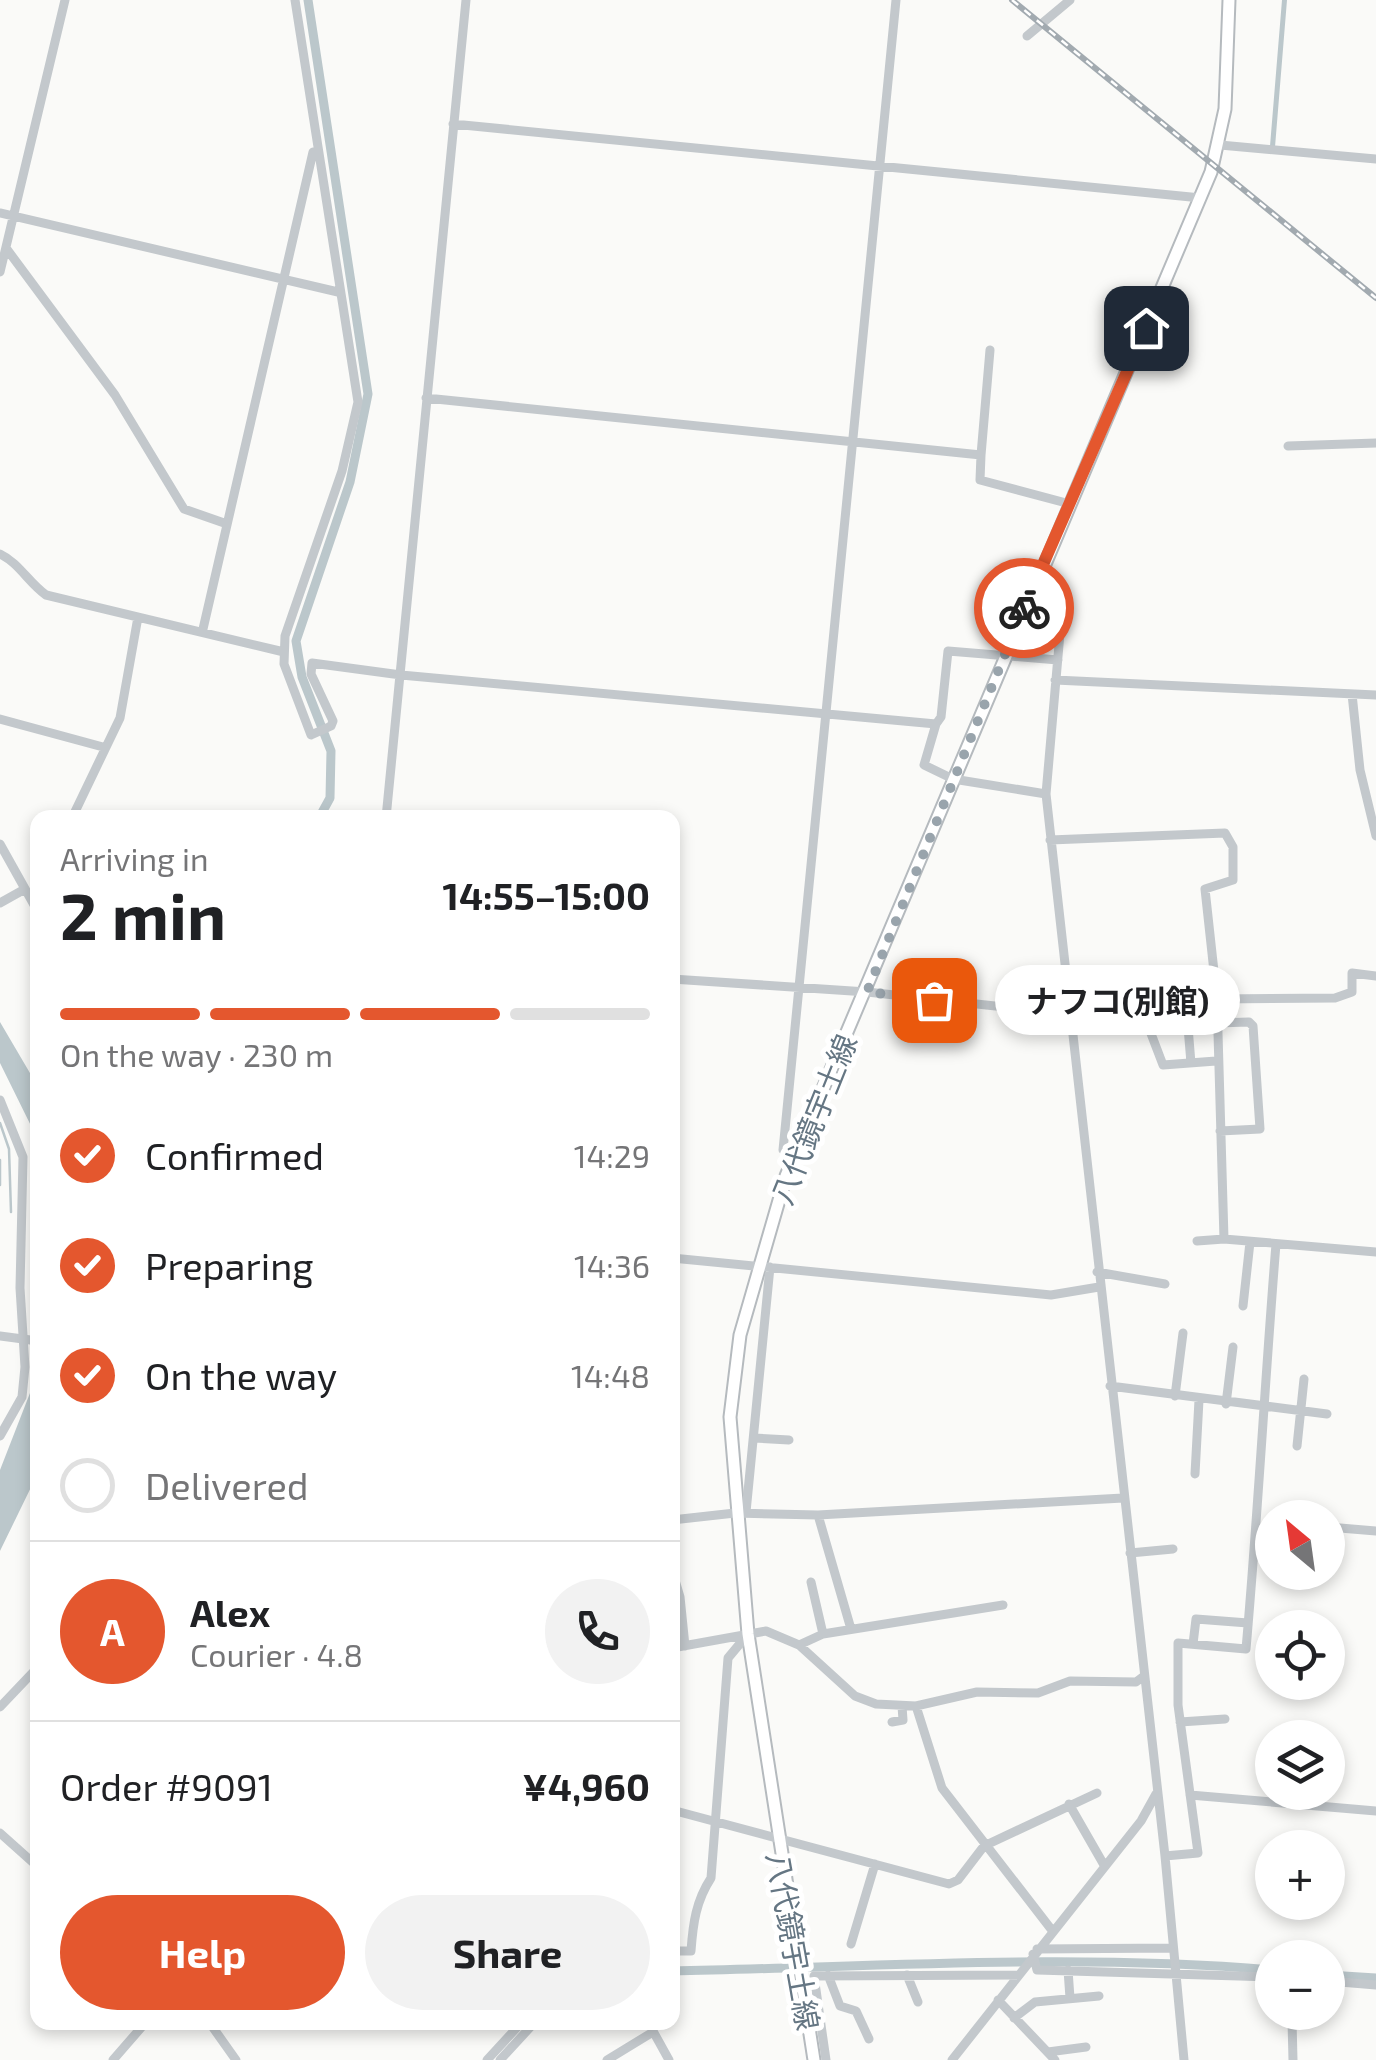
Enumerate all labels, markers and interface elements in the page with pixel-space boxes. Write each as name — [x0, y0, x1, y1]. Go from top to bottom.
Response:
pin — [1104, 286, 1189, 371]
icon: home — [1119, 301, 1174, 356]
courier — [974, 558, 1074, 658]
icon: bike — [997, 581, 1052, 636]
text: Arriving in — [60, 839, 209, 877]
text: 14:55–15:00 — [442, 872, 650, 918]
text: 2 min — [60, 875, 226, 953]
pin — [892, 958, 977, 1043]
callout: ナフコ(別館) — [994, 965, 1239, 1035]
icon: bag — [907, 973, 962, 1028]
text: ナフコ(別館) — [1026, 981, 1209, 1019]
street label: 八代鏡宇土線 — [763, 1029, 863, 1209]
text: On the way · 230 m — [60, 1035, 333, 1073]
icon: check — [60, 1128, 115, 1183]
text: Confirmed — [145, 1132, 324, 1178]
text: 14:29 — [574, 1136, 650, 1174]
icon: check — [60, 1238, 115, 1293]
text: Preparing — [145, 1242, 313, 1288]
text: 14:36 — [574, 1246, 650, 1284]
icon: check — [60, 1348, 115, 1403]
text: On the way — [145, 1352, 337, 1398]
text: 14:48 — [571, 1356, 650, 1394]
text: Delivered — [145, 1462, 309, 1508]
north arrow — [1255, 1500, 1345, 1590]
map controls — [1255, 1500, 1345, 2030]
button: phone — [545, 1579, 650, 1684]
text: Alex — [190, 1589, 270, 1635]
text: A — [100, 1608, 125, 1654]
button: locate — [1255, 1610, 1345, 1700]
text: Courier · 4.8 — [190, 1635, 363, 1673]
button: layers — [1255, 1720, 1345, 1810]
text: Order #9091 — [60, 1763, 273, 1809]
text: ¥4,960 — [523, 1763, 650, 1809]
button: + — [1255, 1830, 1345, 1920]
street label: 八代鏡宇土線 — [761, 1849, 827, 2033]
button: Help — [60, 1895, 345, 2010]
button: Share — [365, 1895, 650, 2010]
button: − — [1255, 1940, 1345, 2030]

